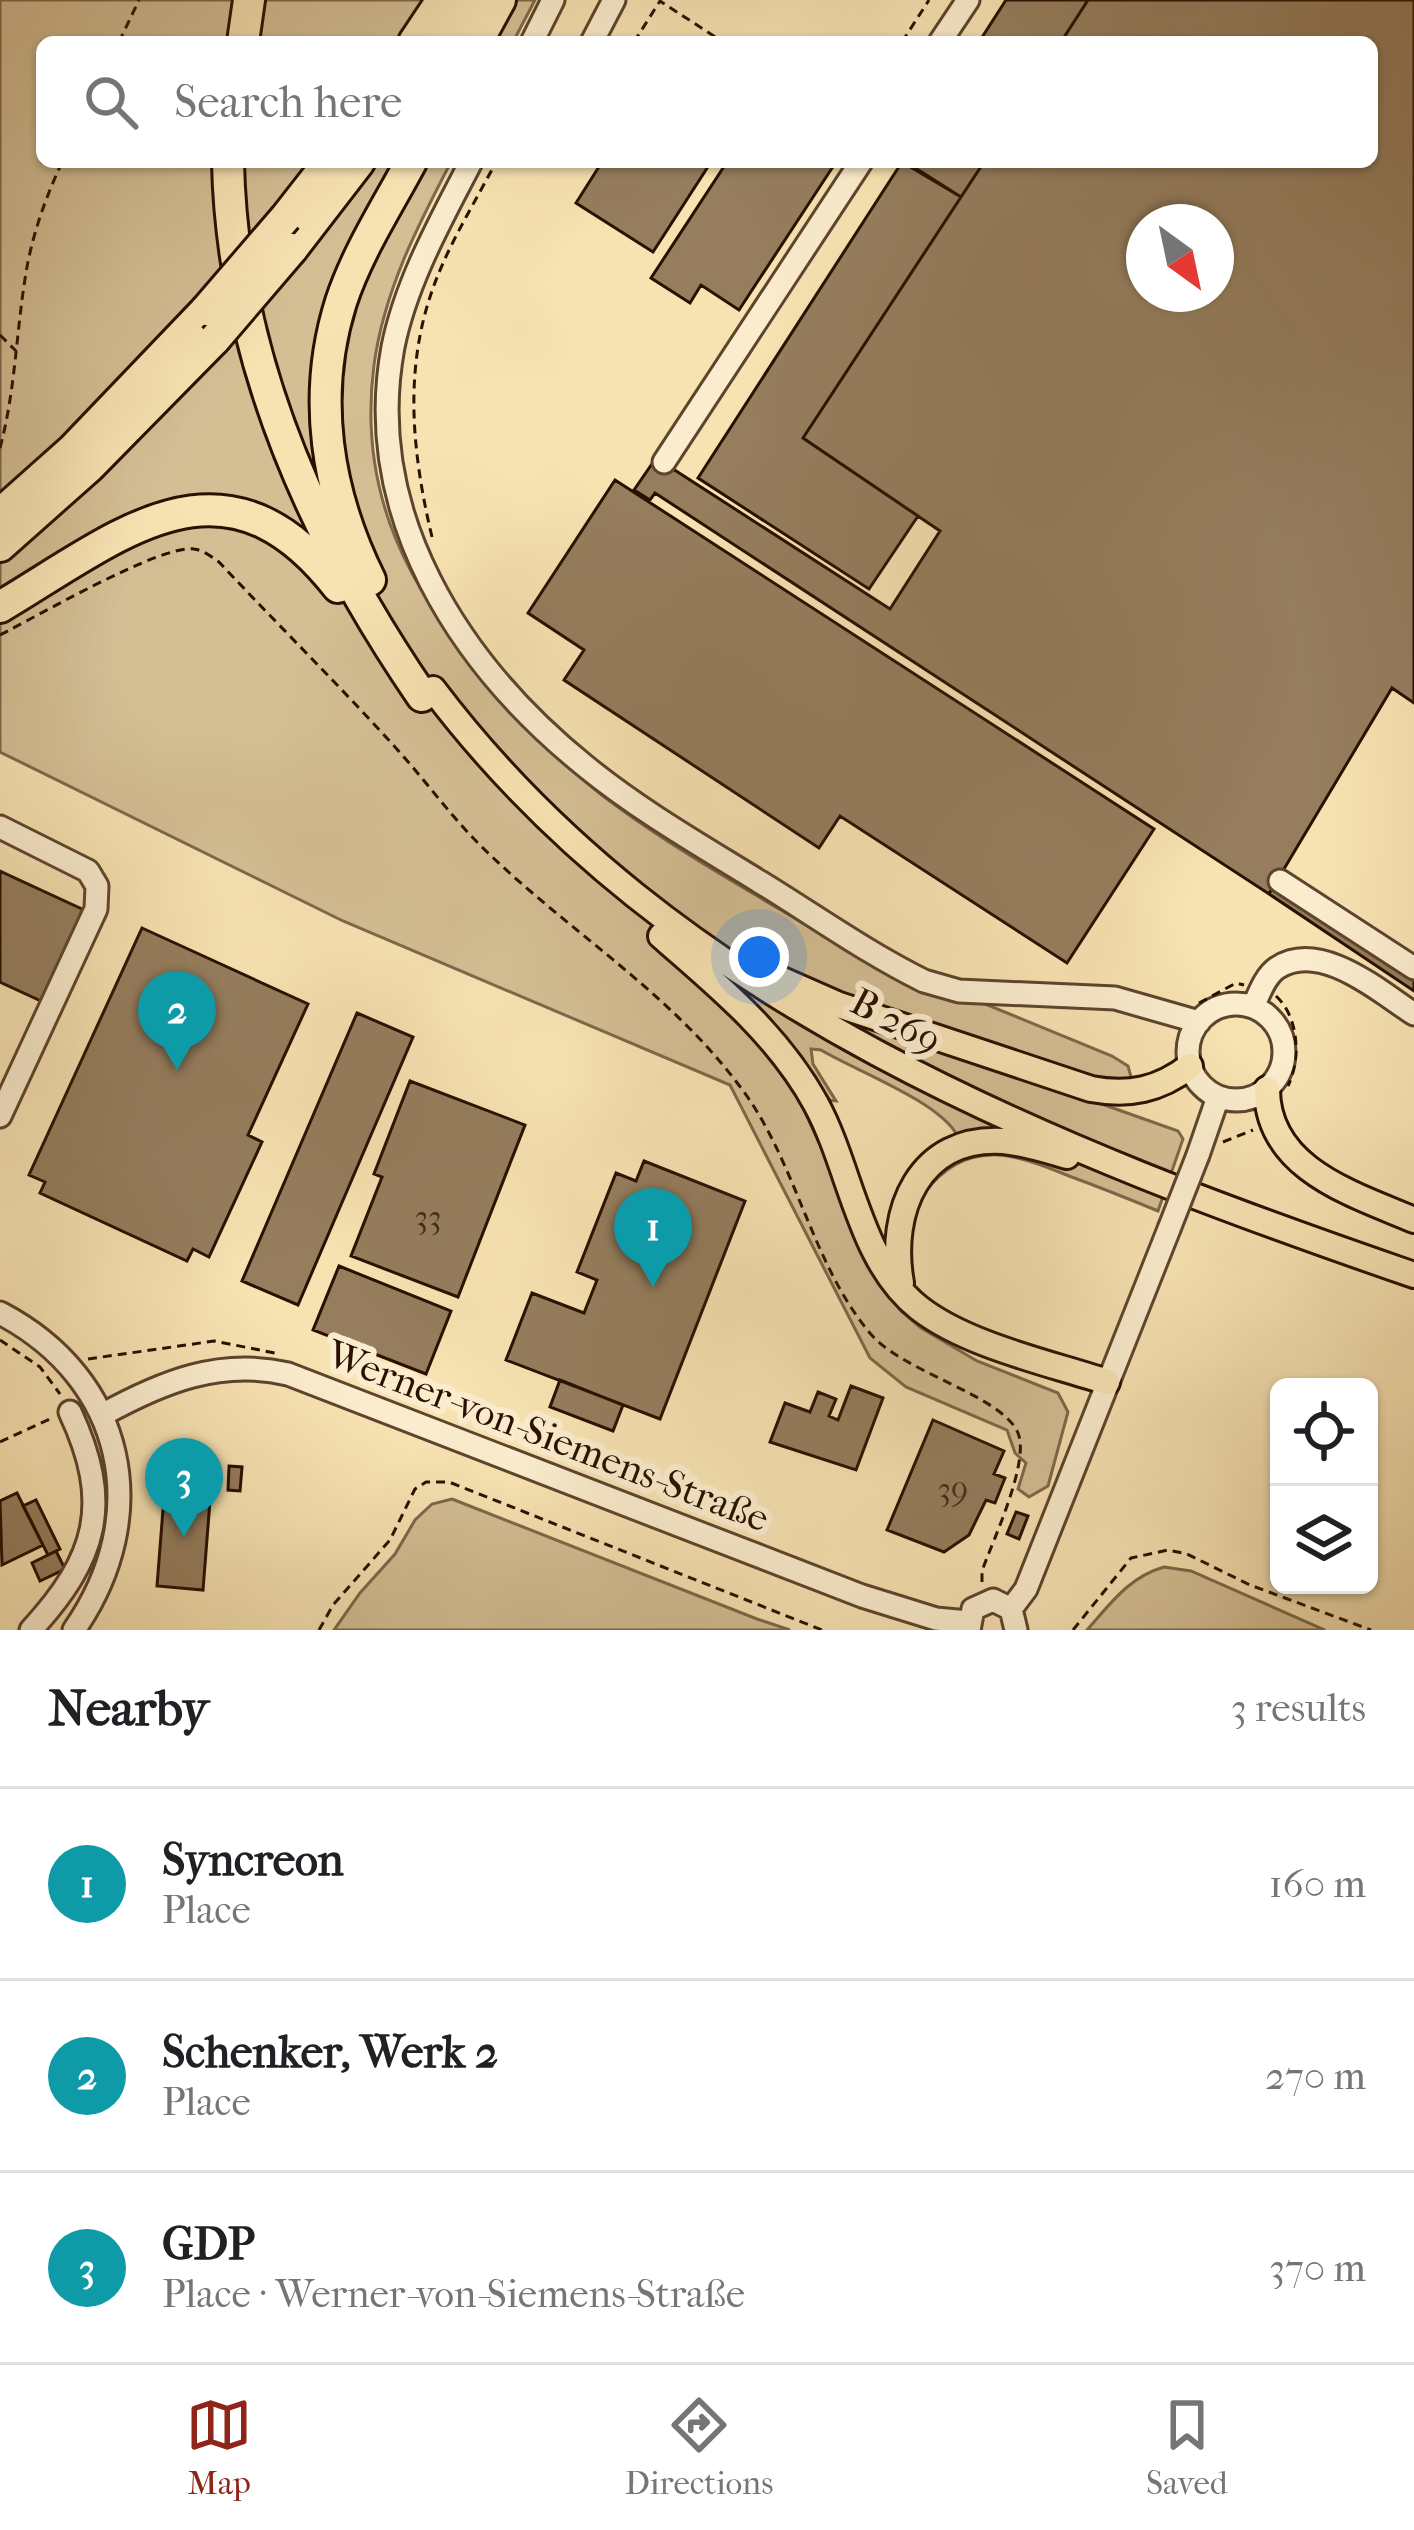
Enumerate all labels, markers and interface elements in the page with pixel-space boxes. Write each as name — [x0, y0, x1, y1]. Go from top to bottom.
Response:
search box — [36, 36, 1378, 168]
icon: search — [78, 69, 144, 135]
text: Search here — [174, 76, 402, 129]
north arrow — [1126, 204, 1234, 312]
your location — [729, 927, 789, 987]
pin: 2 — [138, 971, 216, 1070]
street label: B 269 — [843, 978, 949, 1064]
pin: 1 — [614, 1188, 692, 1287]
house number: 33 — [414, 1198, 442, 1237]
street label: Werner-von-Siemens-Straße — [320, 1330, 775, 1542]
map controls — [1270, 1378, 1378, 1594]
button: locate — [1270, 1378, 1378, 1486]
pin: 3 — [145, 1438, 223, 1537]
house number: 39 — [938, 1470, 968, 1509]
button: layers — [1270, 1486, 1378, 1594]
text: Nearby — [48, 1678, 209, 1738]
text: 3 results — [1231, 1685, 1366, 1731]
text: Syncreon — [162, 1834, 344, 1887]
text: 1 — [80, 1861, 94, 1907]
text: 160 m — [1269, 1861, 1366, 1907]
text: Place — [162, 1887, 251, 1933]
text: Schenker, Werk 2 — [162, 2026, 498, 2079]
text: 2 — [77, 2053, 97, 2099]
text: 270 m — [1265, 2053, 1366, 2099]
text: Place — [162, 2079, 251, 2125]
text: GDP — [162, 2218, 255, 2271]
text: 3 — [79, 2245, 95, 2291]
text: 370 m — [1269, 2245, 1366, 2291]
text: Place · Werner-von-Siemens-Straße — [162, 2271, 745, 2317]
tab: Map — [186, 2392, 252, 2503]
tab: Directions — [625, 2392, 773, 2503]
tab: Saved — [1146, 2392, 1228, 2503]

